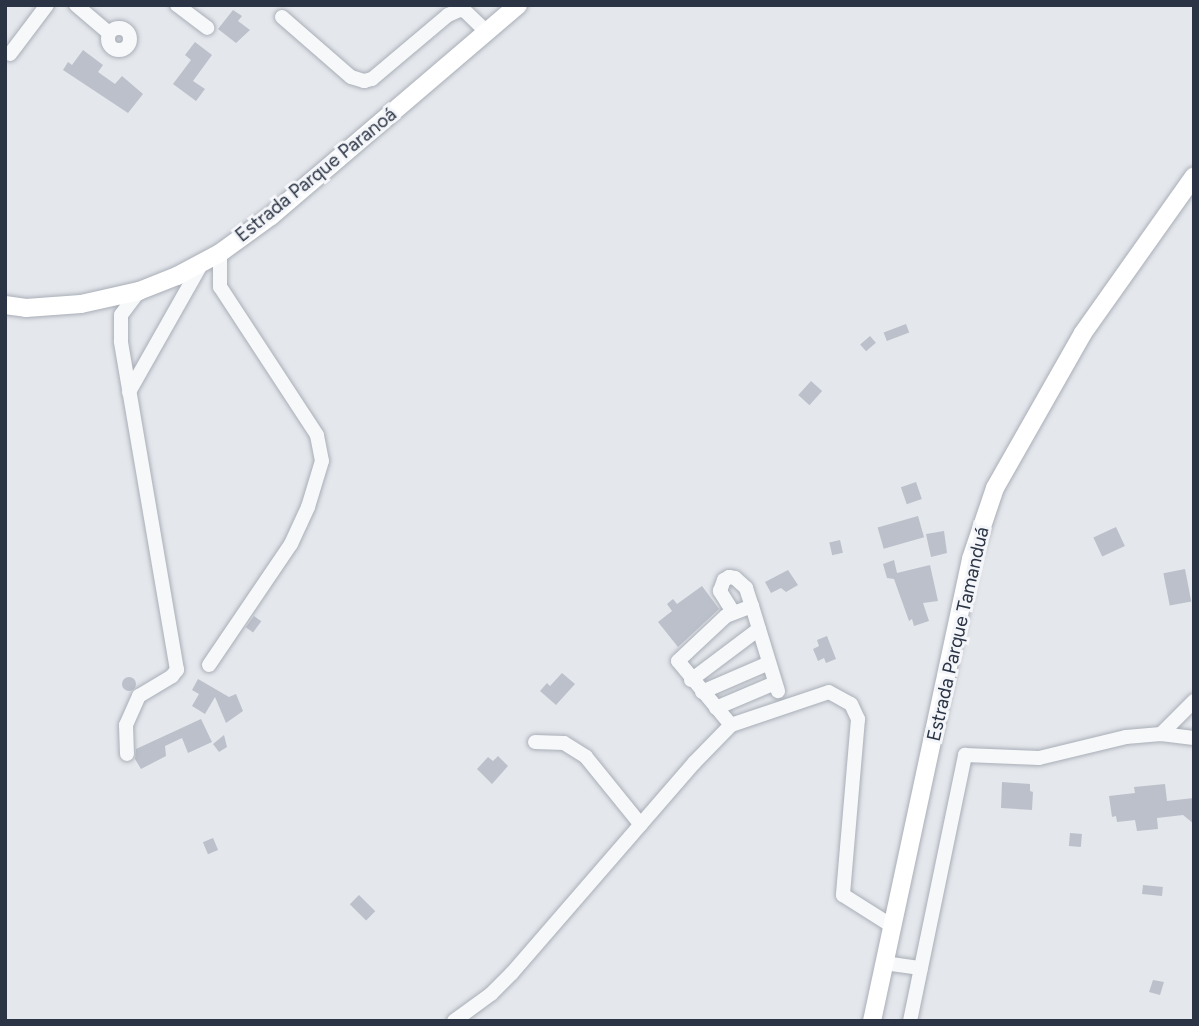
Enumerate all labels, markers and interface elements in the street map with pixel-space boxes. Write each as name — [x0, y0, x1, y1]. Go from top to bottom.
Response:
street label: Estrada Parque Paranoá — [231, 103, 401, 247]
street label: Estrada Parque Tamanduá — [922, 525, 994, 743]

